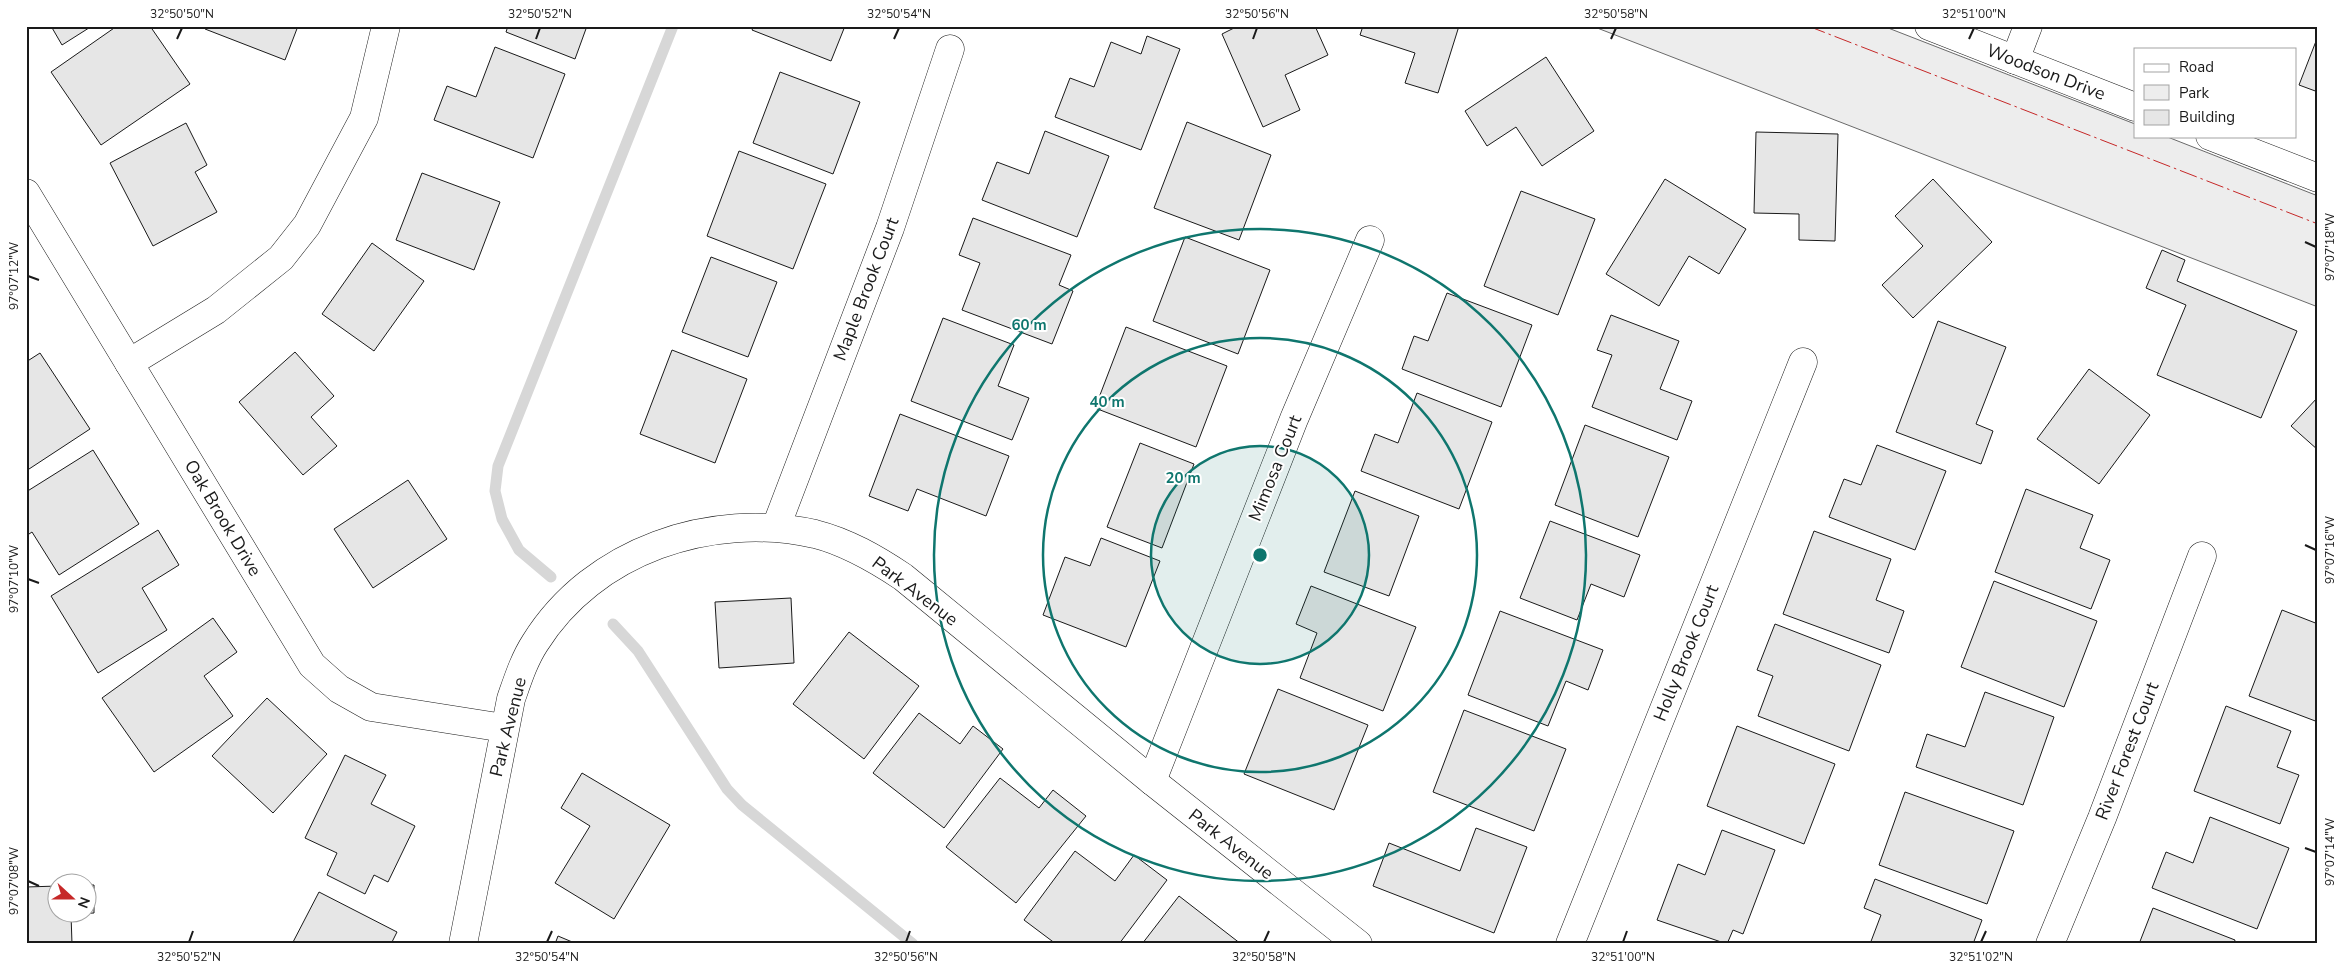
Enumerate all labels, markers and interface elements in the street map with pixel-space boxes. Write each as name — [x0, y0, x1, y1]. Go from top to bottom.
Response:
text: 32°50'50"N — [150, 6, 214, 22]
text: 32°50'52"N — [508, 6, 572, 22]
text: 32°50'54"N — [867, 6, 931, 22]
text: 32°50'56"N — [1225, 6, 1289, 22]
text: 32°50'58"N — [1584, 6, 1648, 22]
text: 32°51'00"N — [1942, 6, 2006, 22]
street label: Woodson Drive — [1983, 38, 2109, 106]
legend — [2134, 48, 2296, 138]
text: Road — [2179, 57, 2214, 77]
text: Park — [2179, 83, 2209, 103]
text: Building — [2179, 107, 2235, 127]
street label: Maple Brook Court — [828, 213, 905, 364]
text: 97°07'18"W — [2322, 213, 2338, 281]
text: 97°07'12"W — [6, 242, 22, 310]
text: 60 m — [1011, 315, 1047, 335]
text: 40 m — [1089, 392, 1125, 412]
street label: Mimosa Court — [1243, 411, 1307, 525]
street label: Oak Brook Drive — [179, 455, 267, 581]
text: 20 m — [1165, 468, 1201, 488]
text: 97°07'16"W — [2322, 516, 2338, 584]
text: 97°07'10"W — [6, 545, 22, 613]
centre of rings — [1251, 546, 1269, 564]
street label: Park Avenue — [867, 551, 963, 631]
street label: Holly Brook Court — [1648, 581, 1725, 725]
street label: Park Avenue — [484, 675, 532, 779]
street label: River Forest Court — [2090, 678, 2165, 823]
street label: Park Avenue — [1183, 803, 1279, 885]
text: 97°07'14"W — [2322, 818, 2338, 886]
text: 97°07'08"W — [6, 847, 22, 915]
north arrow — [48, 872, 98, 922]
text: N — [73, 894, 94, 911]
text: 32°50'52"N — [157, 949, 221, 965]
text: 32°50'54"N — [515, 949, 579, 965]
text: 32°50'56"N — [874, 949, 938, 965]
text: 32°50'58"N — [1232, 949, 1296, 965]
text: 32°51'00"N — [1591, 949, 1655, 965]
text: 32°51'02"N — [1949, 949, 2013, 965]

